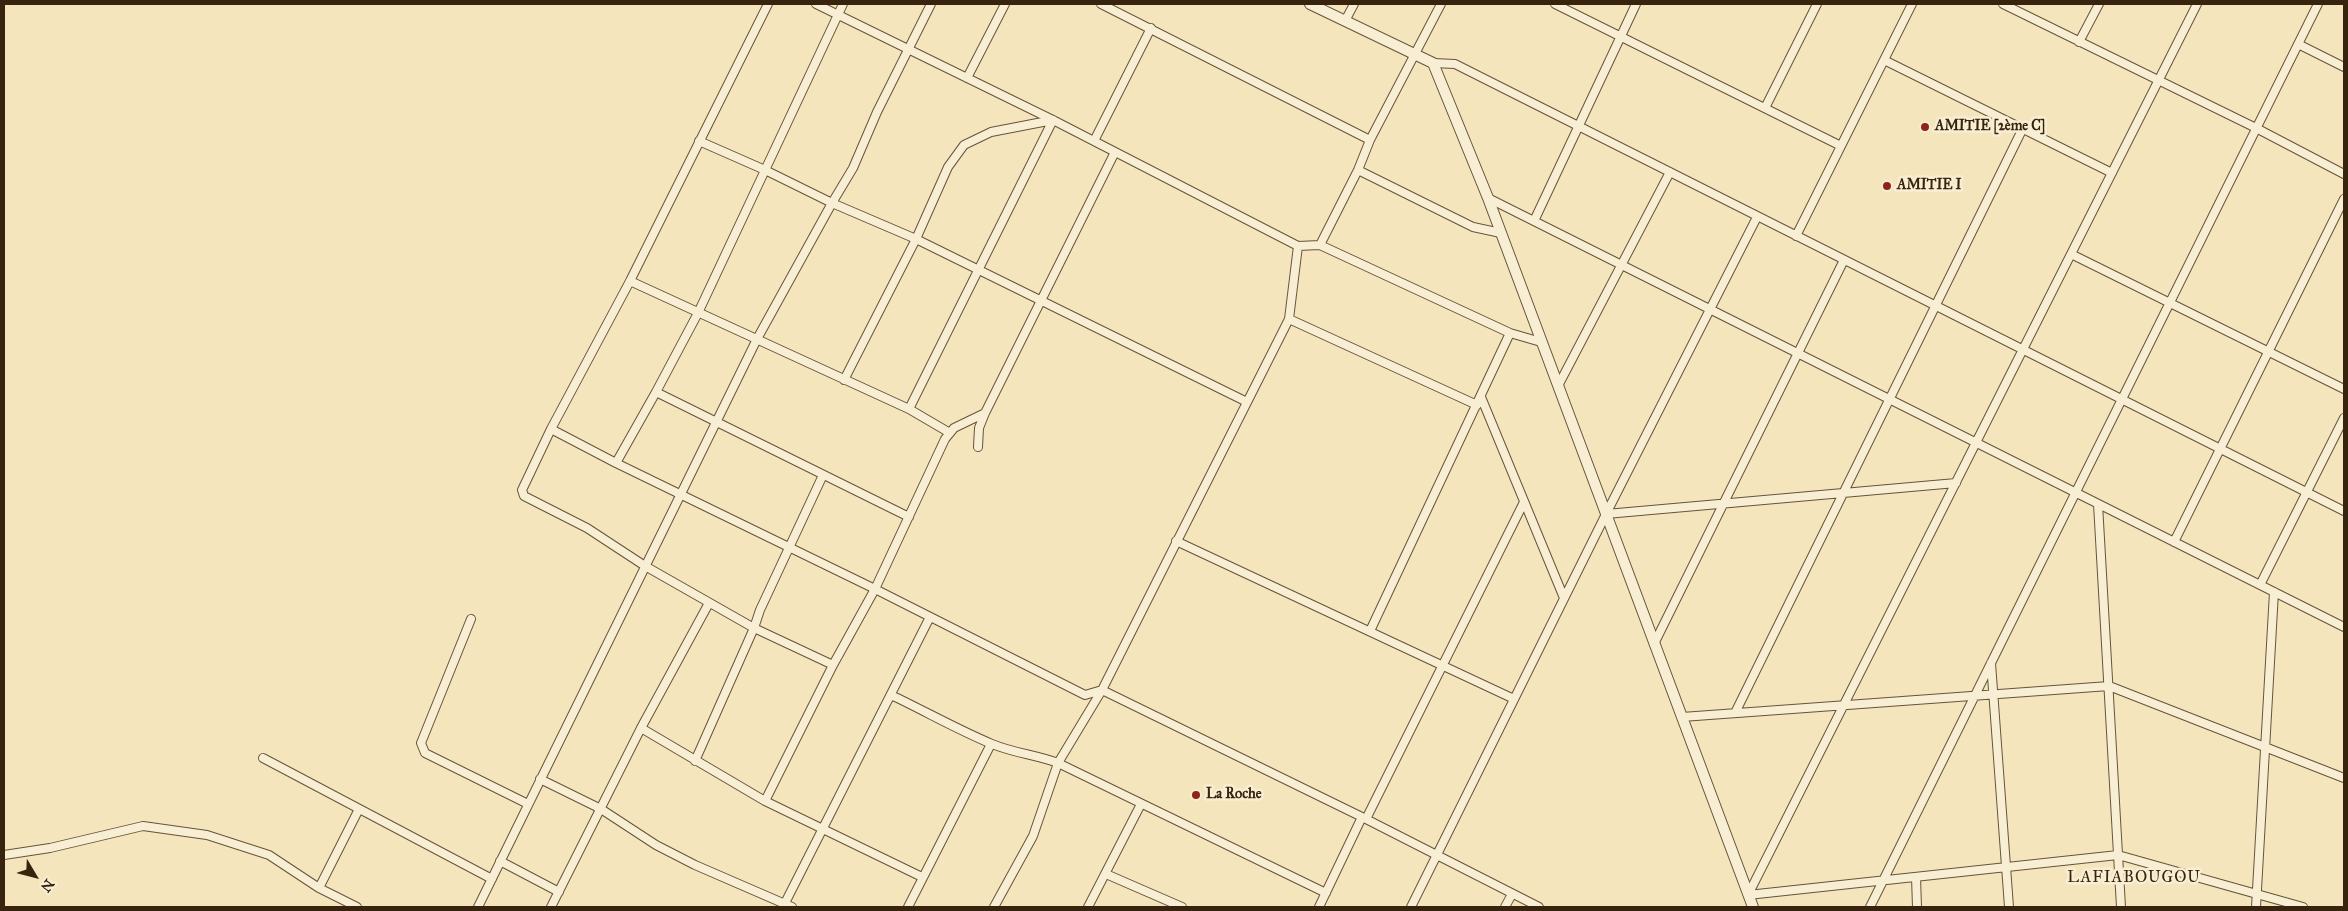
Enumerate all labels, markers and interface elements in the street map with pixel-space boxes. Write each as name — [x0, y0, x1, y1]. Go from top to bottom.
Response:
place label: AMITIE [2ème C] — [1935, 119, 2045, 135]
marker: AMITIE [2ème C] — [1919, 121, 1931, 133]
place label: AMITIE I — [1897, 178, 1962, 194]
marker: AMITIE I — [1881, 180, 1893, 192]
place label: La Roche — [1206, 787, 1262, 803]
marker: La Roche — [1190, 789, 1202, 801]
north arrow — [10, 851, 60, 901]
district label: LAFIABOUGOU — [2066, 868, 2202, 888]
text: N — [37, 875, 58, 895]

